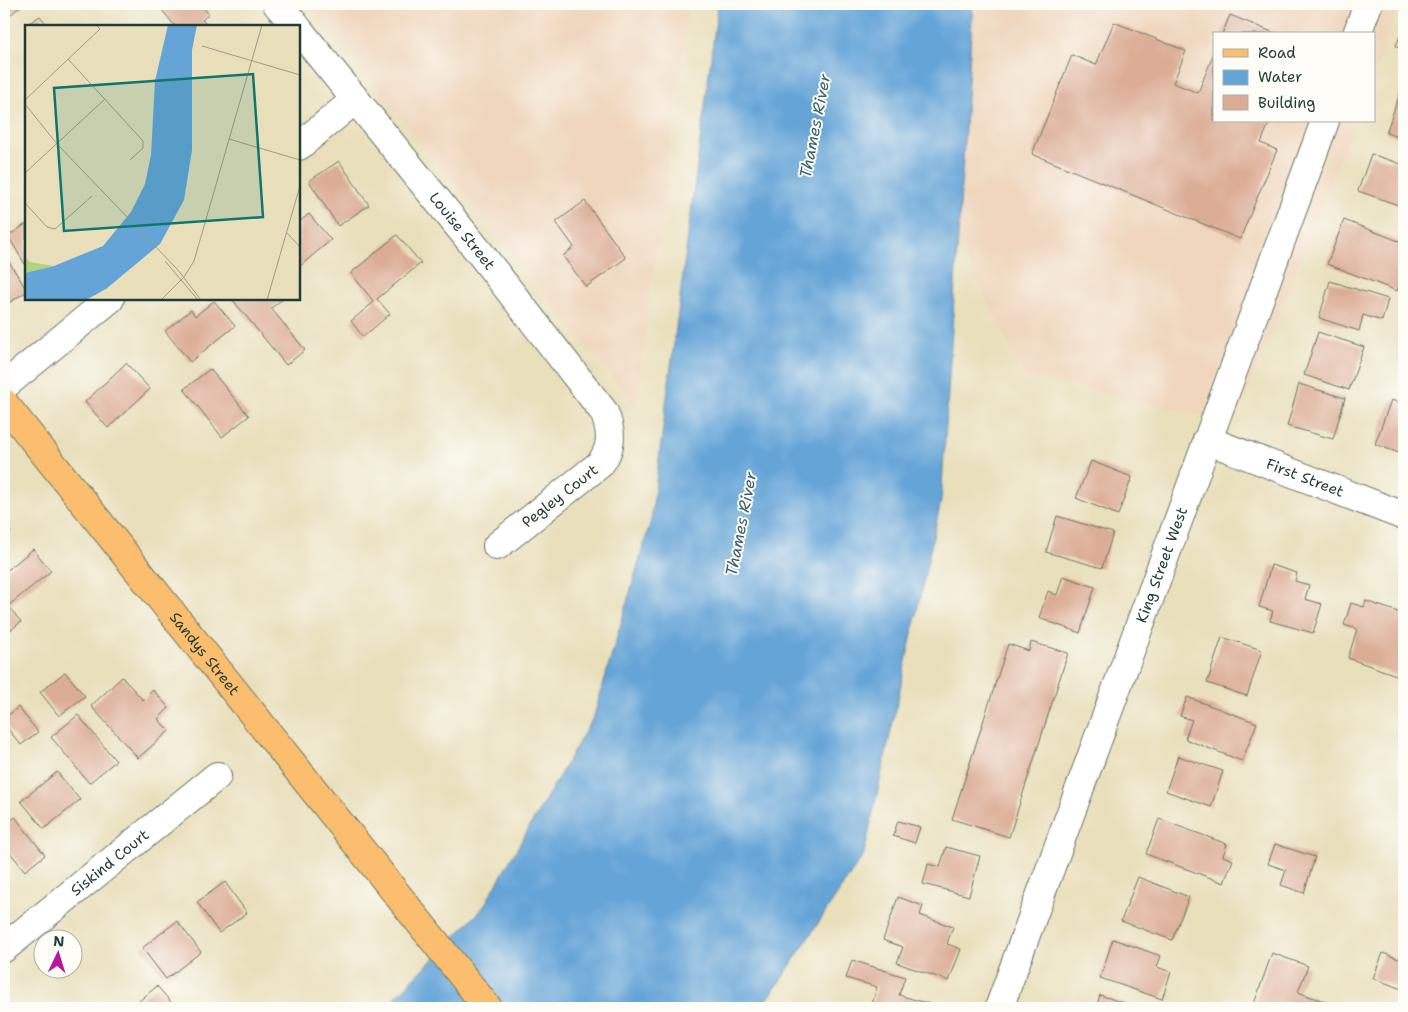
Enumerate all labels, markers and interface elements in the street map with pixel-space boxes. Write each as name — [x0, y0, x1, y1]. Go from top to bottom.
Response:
inset map — [25, 25, 300, 300]
legend — [1213, 32, 1376, 122]
text: Road — [1258, 43, 1296, 63]
text: Water — [1258, 67, 1302, 87]
water label: Thames River — [795, 72, 835, 180]
text: Building — [1258, 93, 1315, 113]
street label: Louise Street — [425, 188, 500, 274]
street label: First Street — [1263, 454, 1347, 502]
street label: Pegley Court — [518, 460, 602, 532]
water label: Thames River — [721, 470, 761, 578]
street label: King Street West — [1131, 504, 1192, 626]
street label: Sandys Street — [165, 608, 244, 699]
street label: Siskind Court — [66, 825, 153, 900]
north arrow — [32, 930, 82, 980]
text: N — [53, 932, 65, 950]

